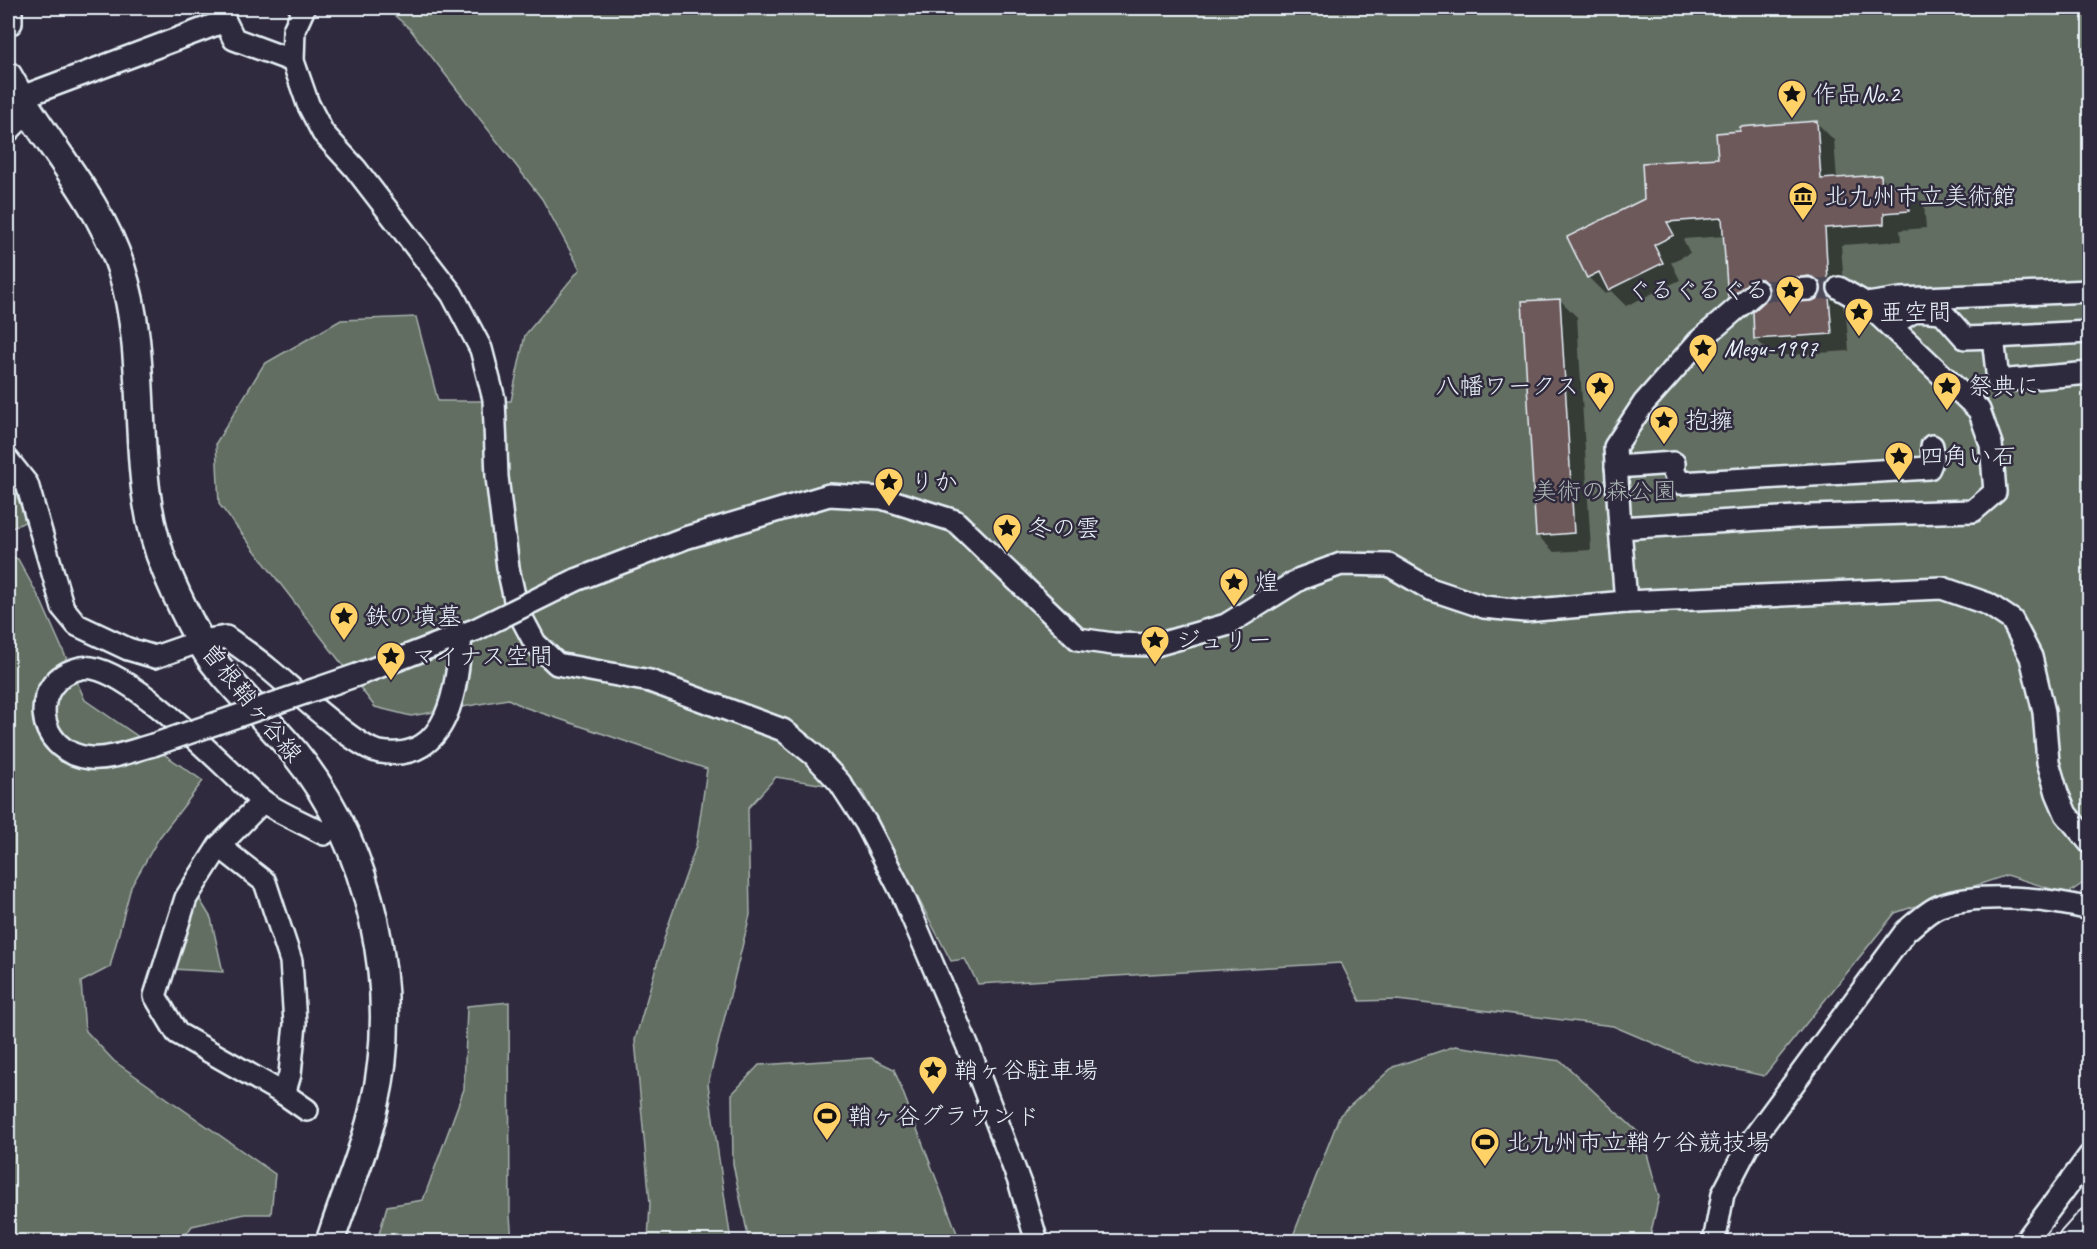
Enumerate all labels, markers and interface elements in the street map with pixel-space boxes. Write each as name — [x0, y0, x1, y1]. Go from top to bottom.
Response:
place icon: 作品No.2 — [1776, 78, 1808, 120]
place label: 作品No.2 — [1813, 79, 1902, 109]
museum icon: 北九州市立美術館 — [1787, 180, 1819, 222]
place label: 北九州市立美術館 — [1824, 181, 2016, 211]
place icon: ぐるぐるぐる — [1774, 274, 1806, 316]
place label: ぐるぐるぐる — [1626, 275, 1769, 305]
place icon: 亜空間 — [1843, 296, 1875, 338]
place label: 亜空間 — [1880, 297, 1952, 327]
place icon: Megu-1997 — [1687, 332, 1719, 374]
place label: Megu-1997 — [1724, 333, 1819, 363]
place icon: 八幡ワークス — [1584, 370, 1616, 412]
place icon: 祭典に — [1931, 370, 1963, 412]
place label: 八幡ワークス — [1435, 371, 1579, 401]
place label: 祭典に — [1968, 371, 2040, 401]
place icon: 抱擁 — [1648, 404, 1680, 446]
place label: 抱擁 — [1685, 405, 1733, 435]
place icon: 四角い石 — [1883, 440, 1915, 482]
place label: 四角い石 — [1920, 441, 2016, 471]
place icon: りか — [873, 466, 905, 508]
place label: りか — [910, 467, 958, 497]
park label: 美術の森公園 — [1533, 476, 1677, 506]
place icon: 冬の雲 — [991, 512, 1023, 554]
place label: 冬の雲 — [1028, 513, 1100, 543]
place icon: 煌 — [1218, 566, 1250, 608]
place label: 煌 — [1255, 567, 1279, 597]
place icon: 鉄の墳墓 — [328, 600, 360, 642]
place label: 鉄の墳墓 — [365, 601, 461, 631]
place icon: ジュリー — [1139, 624, 1171, 666]
place label: ジュリー — [1176, 625, 1272, 655]
street label: 曽根鞘ヶ谷線 — [195, 638, 309, 768]
place icon: マイナス空間 — [375, 640, 407, 682]
place label: マイナス空間 — [412, 641, 554, 671]
place icon: 鞘ヶ谷駐車場 — [917, 1054, 949, 1096]
place label: 鞘ヶ谷駐車場 — [954, 1055, 1098, 1085]
sports icon: 鞘ヶ谷グラウンド — [811, 1100, 843, 1142]
place label: 鞘ヶ谷グラウンド — [848, 1101, 1040, 1131]
sports icon: 北九州市立鞘ケ谷競技場 — [1469, 1126, 1501, 1168]
place label: 北九州市立鞘ケ谷競技場 — [1506, 1127, 1770, 1157]

